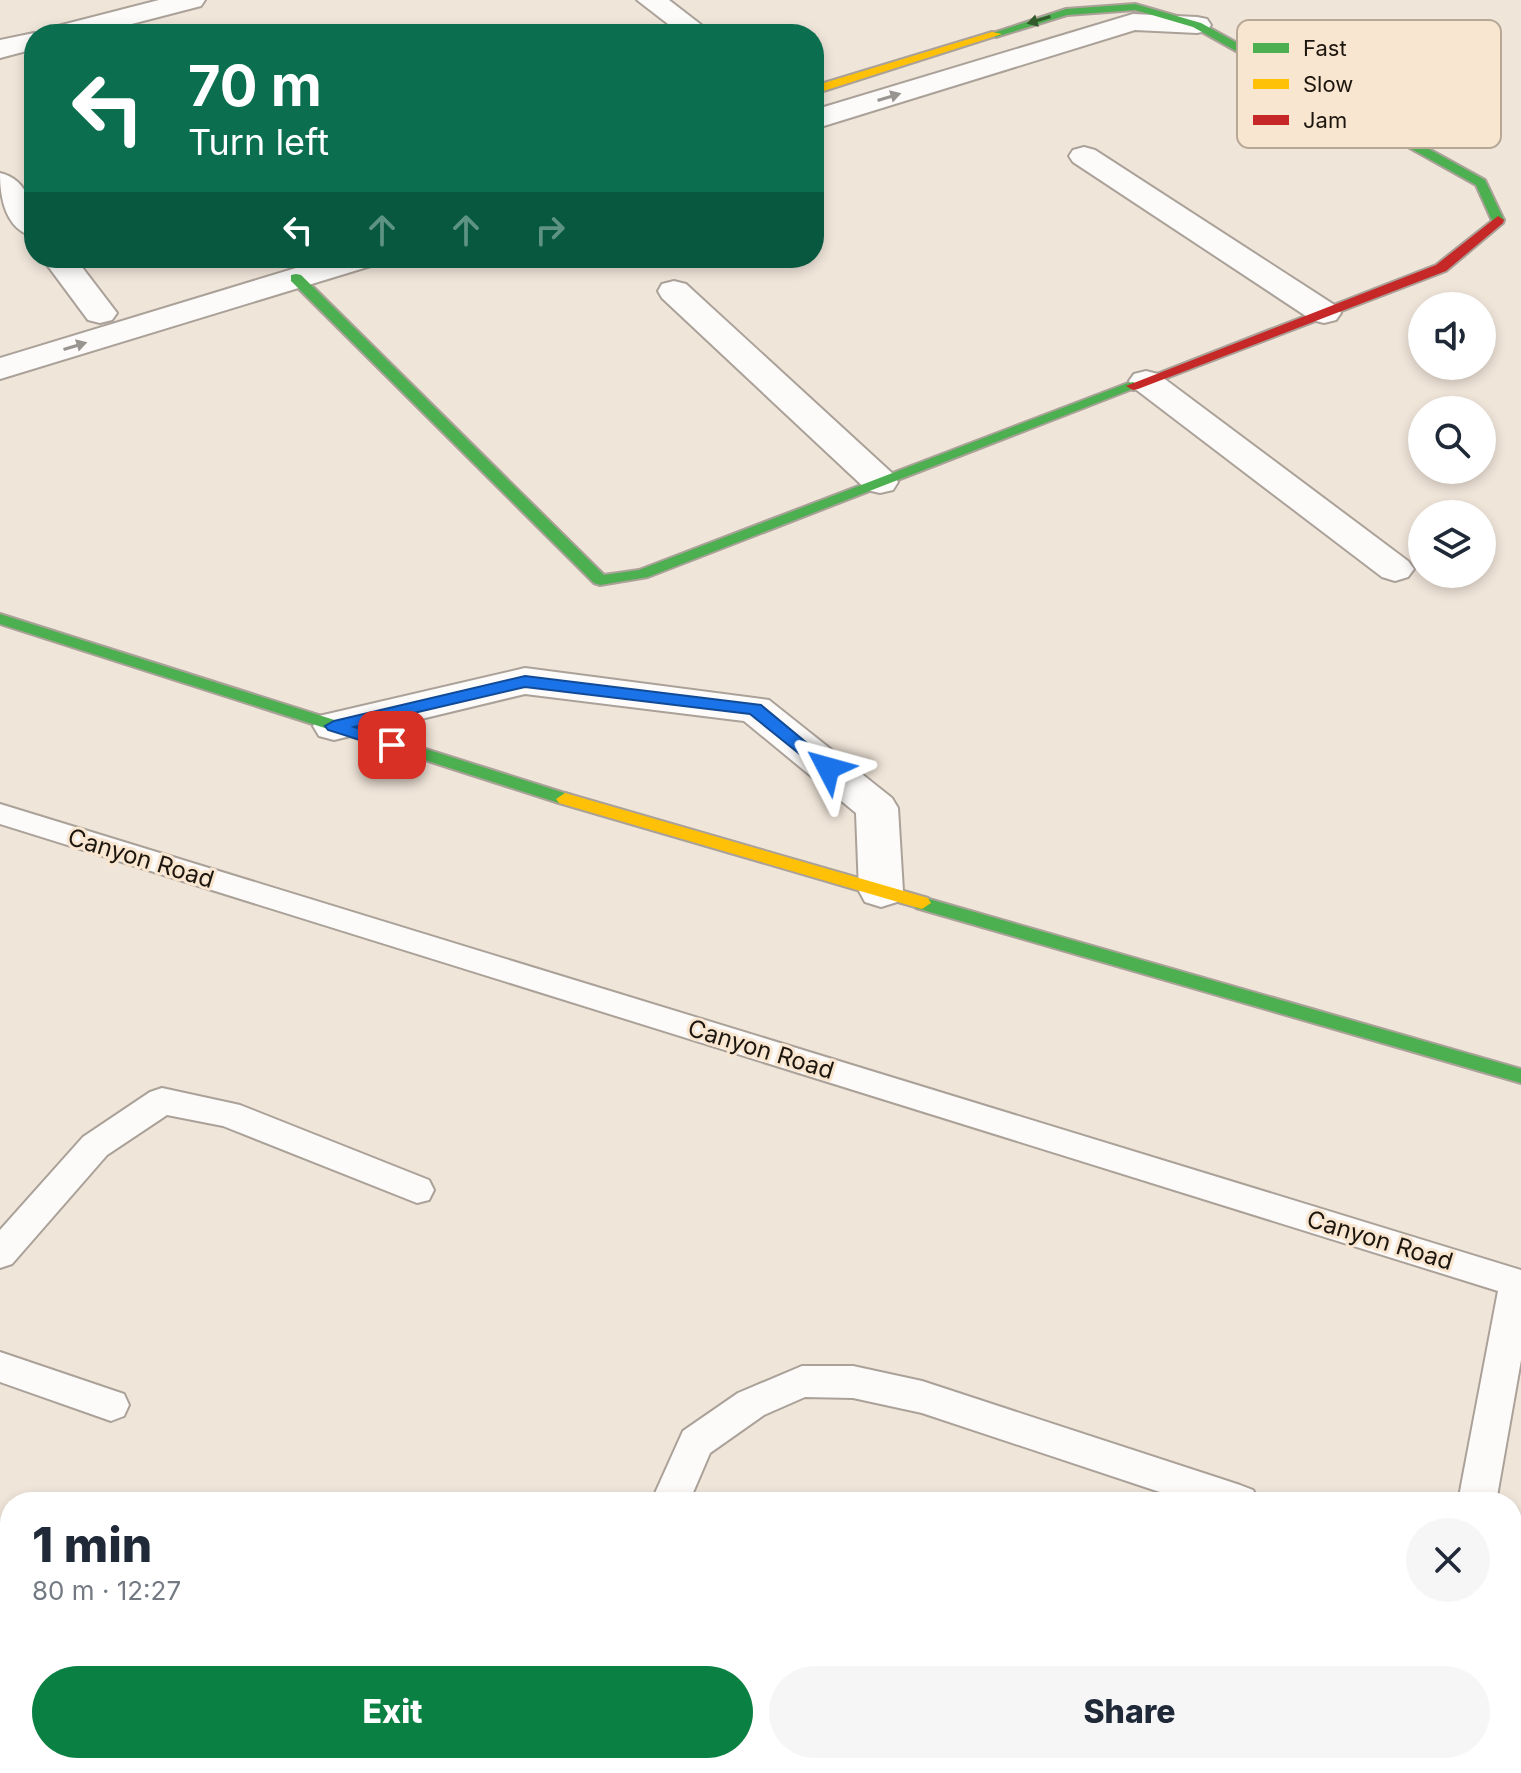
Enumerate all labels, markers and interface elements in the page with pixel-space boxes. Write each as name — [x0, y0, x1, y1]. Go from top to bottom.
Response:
one-way arrow — [1027, 14, 1051, 27]
legend — [1237, 20, 1501, 148]
text: Fast — [1303, 35, 1347, 61]
text: 70 m — [188, 52, 322, 120]
icon: left — [56, 56, 160, 160]
text: Slow — [1303, 71, 1353, 97]
one-way arrow — [877, 90, 901, 103]
text: Jam — [1303, 107, 1347, 133]
text: Turn left — [188, 120, 329, 164]
icon: left — [276, 208, 320, 252]
icon: ahead — [360, 208, 404, 252]
icon: ahead — [444, 208, 488, 252]
icon: right — [528, 208, 572, 252]
map controls — [1408, 292, 1496, 588]
button: sound — [1408, 292, 1496, 380]
one-way arrow — [63, 339, 87, 352]
button: search — [1408, 396, 1496, 484]
button: layers — [1408, 500, 1496, 588]
pin — [358, 711, 426, 779]
icon: arrive — [370, 723, 414, 767]
position arrow — [786, 726, 870, 810]
street label: Canyon Road — [65, 822, 217, 894]
street label: Canyon Road — [685, 1013, 837, 1085]
street label: Canyon Road — [1304, 1204, 1456, 1276]
text: 1 min — [32, 1515, 152, 1574]
button: close — [1406, 1518, 1490, 1602]
text: 80 m · 12:27 — [32, 1575, 181, 1606]
button: Exit — [32, 1666, 753, 1758]
button: Share — [769, 1666, 1490, 1758]

